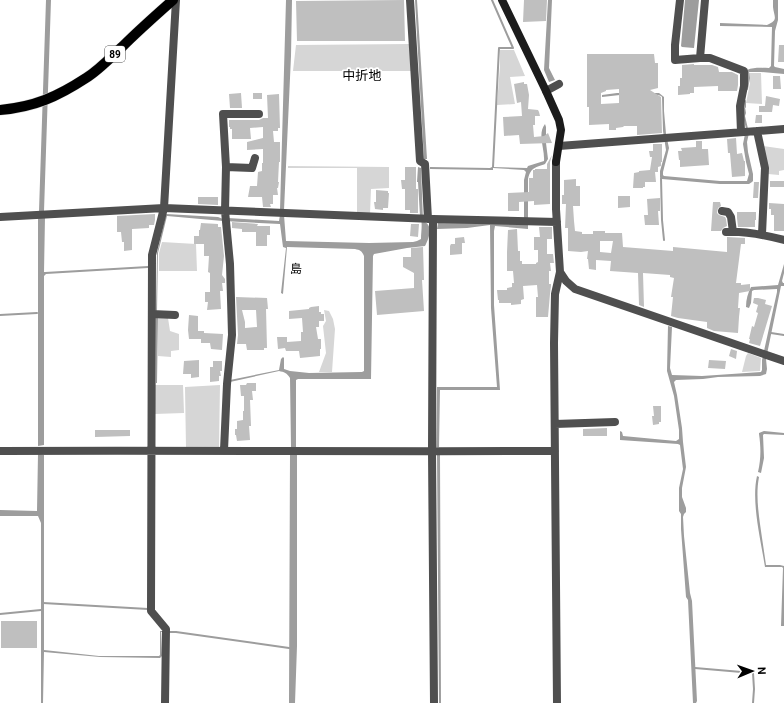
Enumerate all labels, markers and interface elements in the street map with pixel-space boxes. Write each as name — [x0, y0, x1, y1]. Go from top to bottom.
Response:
road number: 89 — [105, 46, 125, 62]
district label: 中折地 — [342, 68, 382, 83]
district label: 島 — [290, 262, 302, 276]
north arrow — [732, 651, 772, 691]
text: N — [755, 667, 768, 675]

